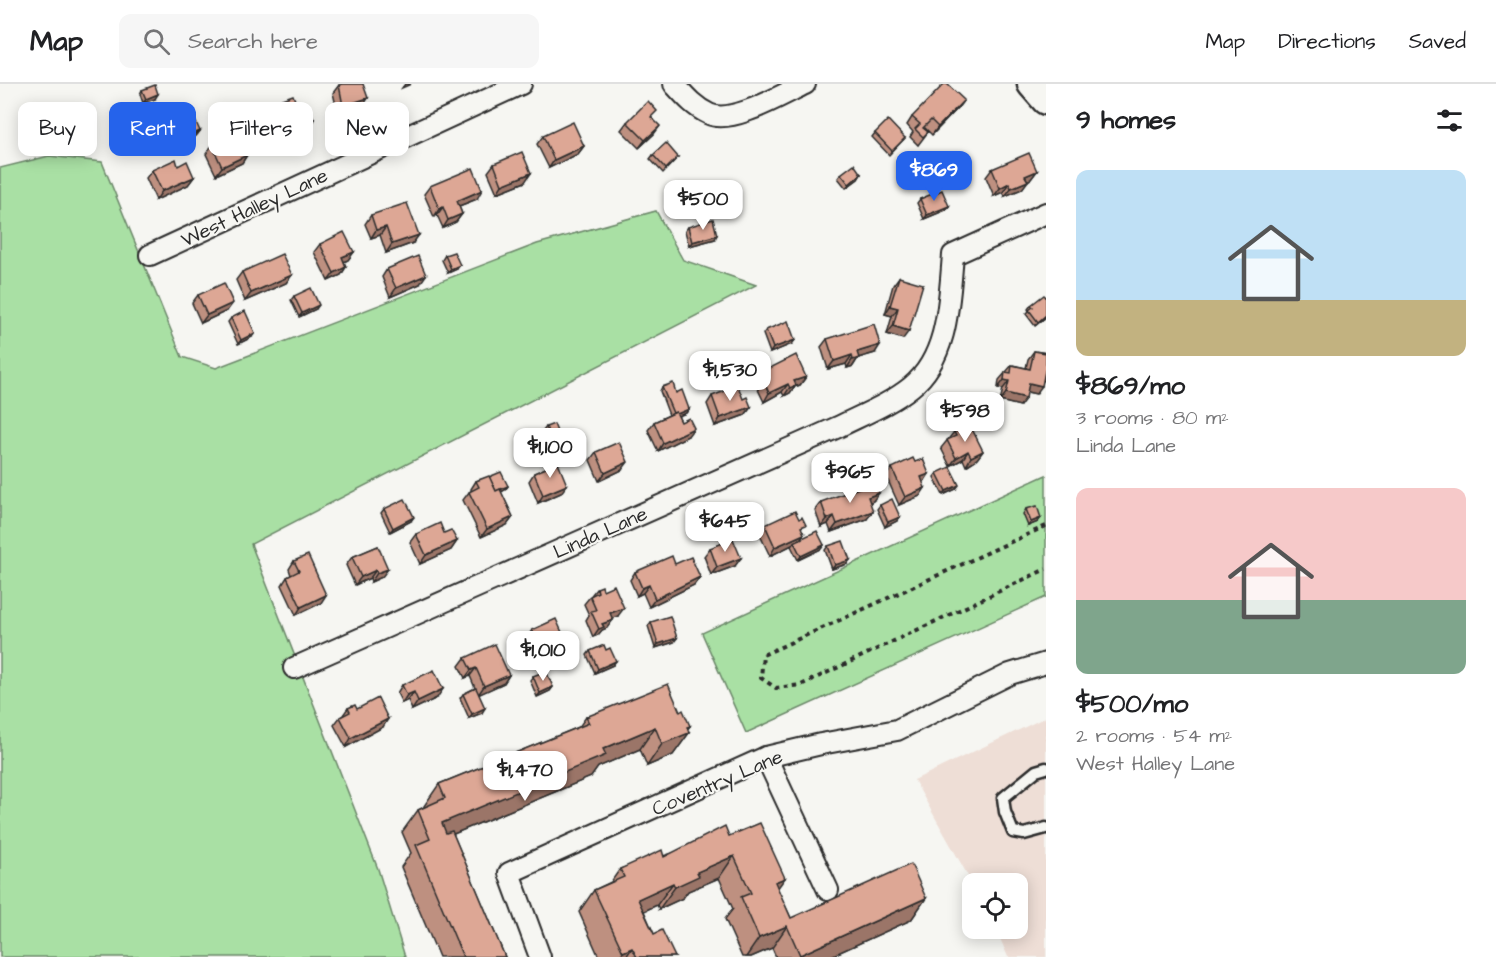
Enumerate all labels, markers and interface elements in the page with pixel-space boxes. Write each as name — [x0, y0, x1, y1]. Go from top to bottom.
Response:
search box — [119, 14, 539, 68]
text: Map — [30, 22, 83, 61]
icon: search — [140, 25, 173, 58]
text: Search here — [188, 26, 318, 57]
text: Map — [1205, 27, 1245, 56]
text: Directions — [1278, 27, 1376, 56]
text: Saved — [1409, 27, 1466, 56]
chip: Buy — [18, 102, 97, 156]
chip: Rent — [109, 102, 196, 156]
chip: Filters — [208, 102, 313, 156]
chip: New — [325, 102, 409, 156]
text: 9 homes — [1076, 102, 1176, 138]
icon: filters — [1433, 104, 1466, 137]
pin: $869 — [898, 151, 970, 202]
text: $869 — [910, 156, 958, 184]
street label: West Halley Lane — [176, 162, 333, 255]
pin: $500 — [667, 180, 739, 231]
text: $500 — [678, 185, 728, 213]
icon: home — [1217, 209, 1325, 317]
pin: $1,530 — [681, 351, 779, 402]
text: $1,530 — [703, 356, 757, 384]
text: $869/mo — [1076, 368, 1185, 404]
pin: $598 — [929, 392, 1001, 443]
text: $598 — [940, 397, 990, 425]
text: 3 rooms · 80 m² — [1076, 404, 1229, 432]
pin: $1,100 — [501, 428, 599, 479]
text: Linda Lane — [1076, 432, 1176, 460]
text: $1,100 — [527, 433, 573, 461]
pin: $965 — [814, 453, 886, 504]
text: $965 — [825, 458, 875, 486]
street label: Linda Lane — [549, 500, 652, 566]
pin: $645 — [689, 502, 761, 553]
text: $645 — [699, 507, 751, 535]
icon: home — [1217, 527, 1325, 635]
pin: $1,010 — [494, 631, 592, 682]
text: $1,010 — [520, 636, 566, 664]
text: $500/mo — [1076, 686, 1188, 722]
text: 2 rooms · 54 m² — [1076, 722, 1232, 750]
street label: Coventry Lane — [648, 743, 788, 824]
text: West Halley Lane — [1076, 750, 1235, 778]
pin: $1,470 — [476, 751, 574, 802]
text: $1,470 — [497, 756, 553, 784]
map controls — [962, 873, 1028, 939]
button: locate — [962, 873, 1028, 939]

